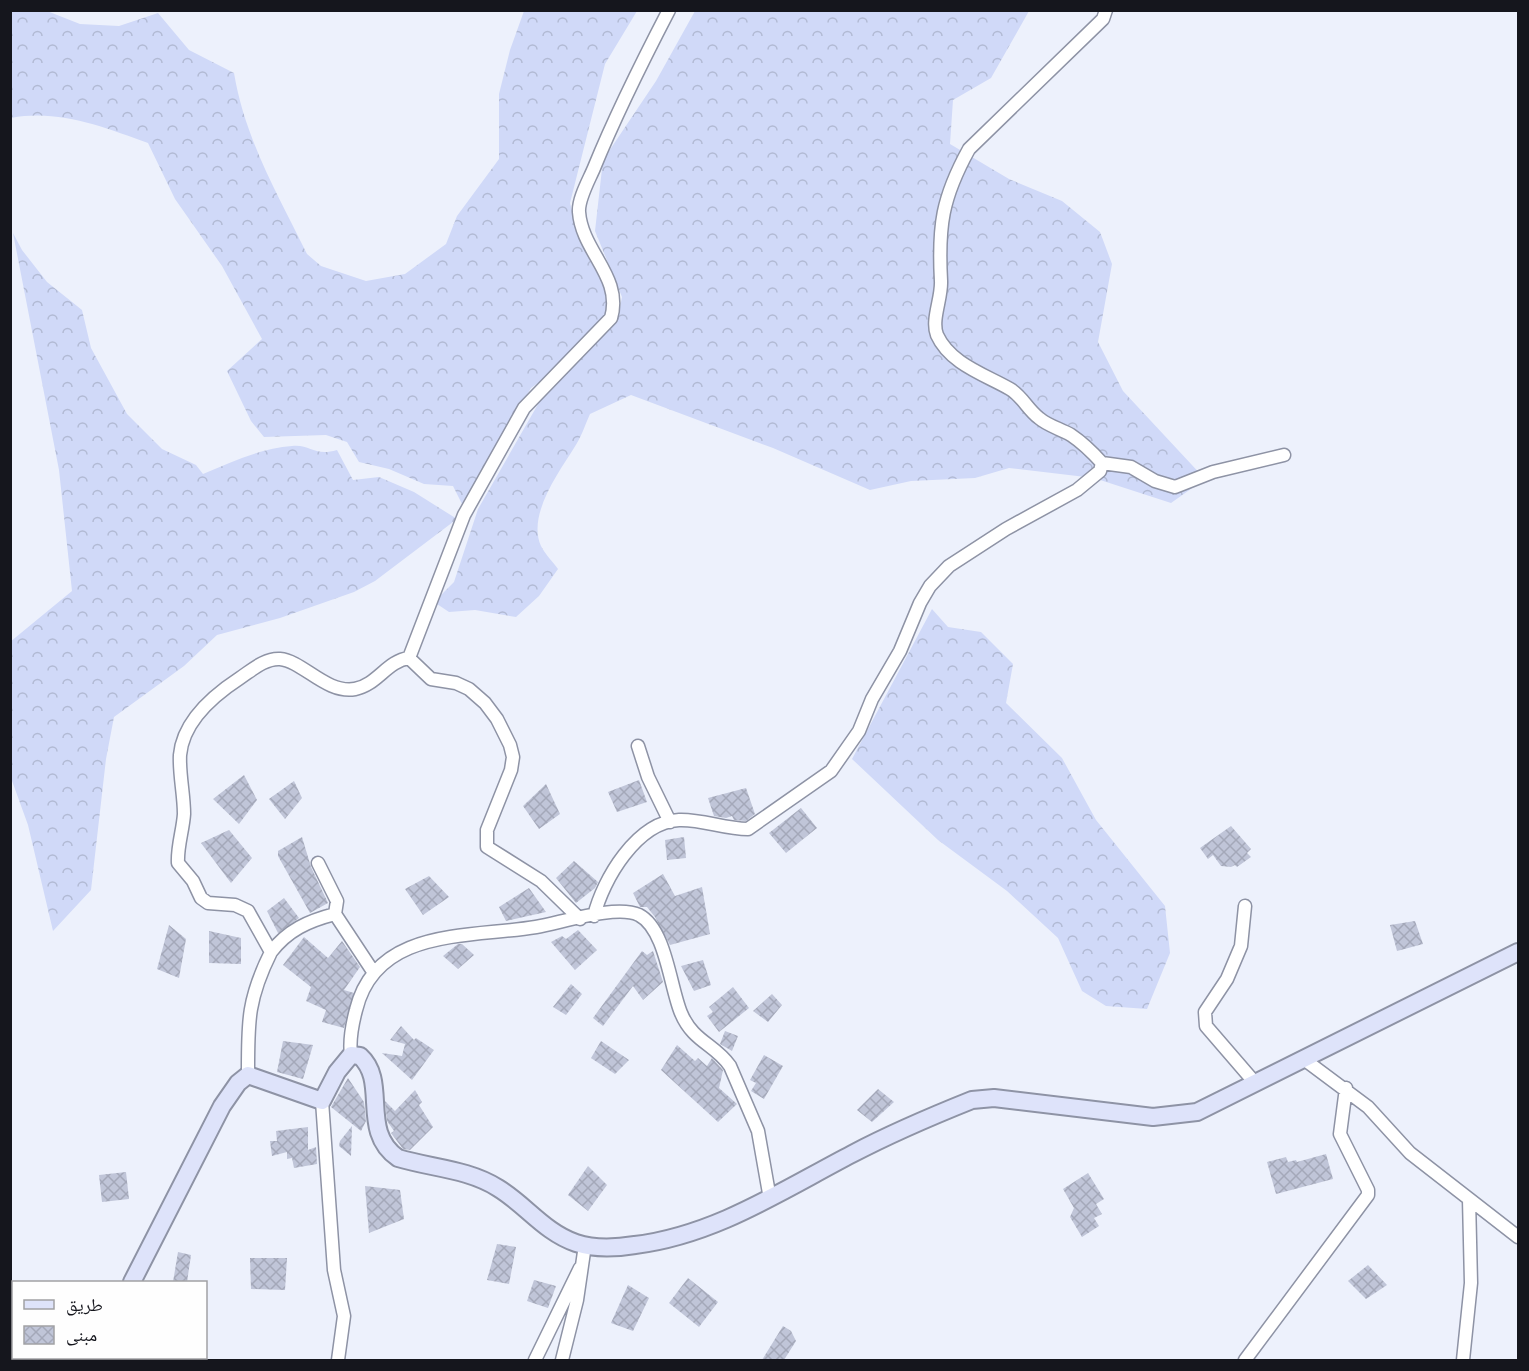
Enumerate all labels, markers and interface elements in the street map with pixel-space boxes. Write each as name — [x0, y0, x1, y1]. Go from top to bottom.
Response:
legend — [12, 1281, 207, 1359]
text: طريق — [66, 1294, 103, 1316]
text: مبنى — [66, 1324, 97, 1346]

